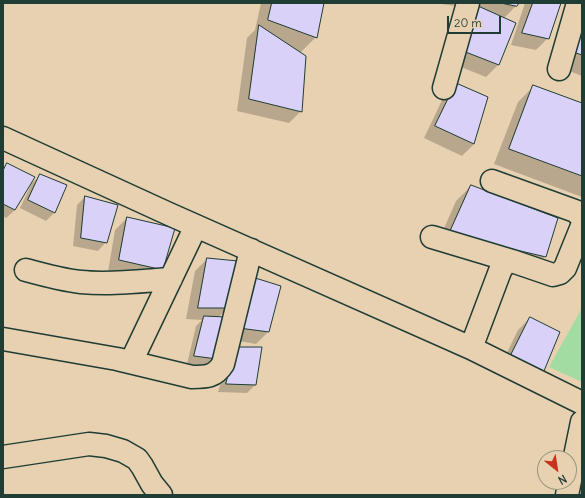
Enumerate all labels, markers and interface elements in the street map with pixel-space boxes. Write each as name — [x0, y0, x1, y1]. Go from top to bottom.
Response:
scale bar — [449, 8, 503, 34]
text: 20 m — [454, 15, 482, 30]
north arrow — [537, 450, 577, 490]
text: N — [556, 472, 569, 487]

